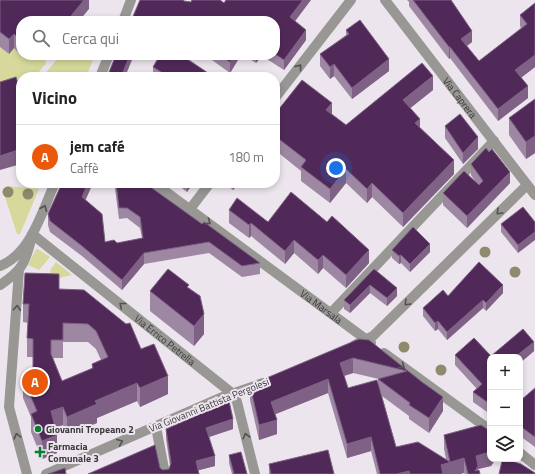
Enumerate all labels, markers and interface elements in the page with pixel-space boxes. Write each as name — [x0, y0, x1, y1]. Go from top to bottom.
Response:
search box — [16, 16, 280, 60]
icon: search — [30, 27, 52, 49]
text: Cerca qui — [62, 27, 119, 50]
one-way arrow — [294, 65, 301, 72]
street label: Via Caprera — [439, 74, 481, 121]
text: Vicino — [32, 85, 77, 111]
text: jem café — [70, 135, 125, 158]
text: A — [41, 147, 49, 167]
text: 180 m — [228, 147, 264, 167]
text: Caffè — [70, 158, 99, 178]
your location — [326, 158, 346, 178]
one-way arrow — [39, 205, 47, 212]
one-way arrow — [496, 207, 504, 215]
one-way arrow — [204, 218, 211, 225]
street label: Via Marsala — [297, 286, 346, 327]
one-way arrow — [404, 298, 411, 306]
one-way arrow — [120, 303, 127, 310]
one-way arrow — [12, 305, 21, 311]
street label: Via Errico Petrella — [131, 311, 199, 369]
map controls — [487, 354, 523, 462]
button: + — [487, 354, 523, 390]
one-way arrow — [398, 361, 405, 368]
pin: A — [22, 367, 48, 397]
street label: Via Giovanni Battista Pergolesi — [147, 374, 271, 436]
button: − — [487, 390, 523, 426]
place label: Giovanni Tropeano 2 — [46, 422, 134, 437]
marker: Giovanni Tropeano 2 — [33, 424, 43, 434]
button: layers — [487, 426, 523, 462]
one-way arrow — [13, 433, 22, 440]
one-way arrow — [242, 433, 250, 439]
place label: Farmacia Comunale 3 — [48, 439, 99, 466]
one-way arrow — [116, 439, 124, 447]
marker: Farmacia Comunale 3 — [35, 447, 45, 457]

